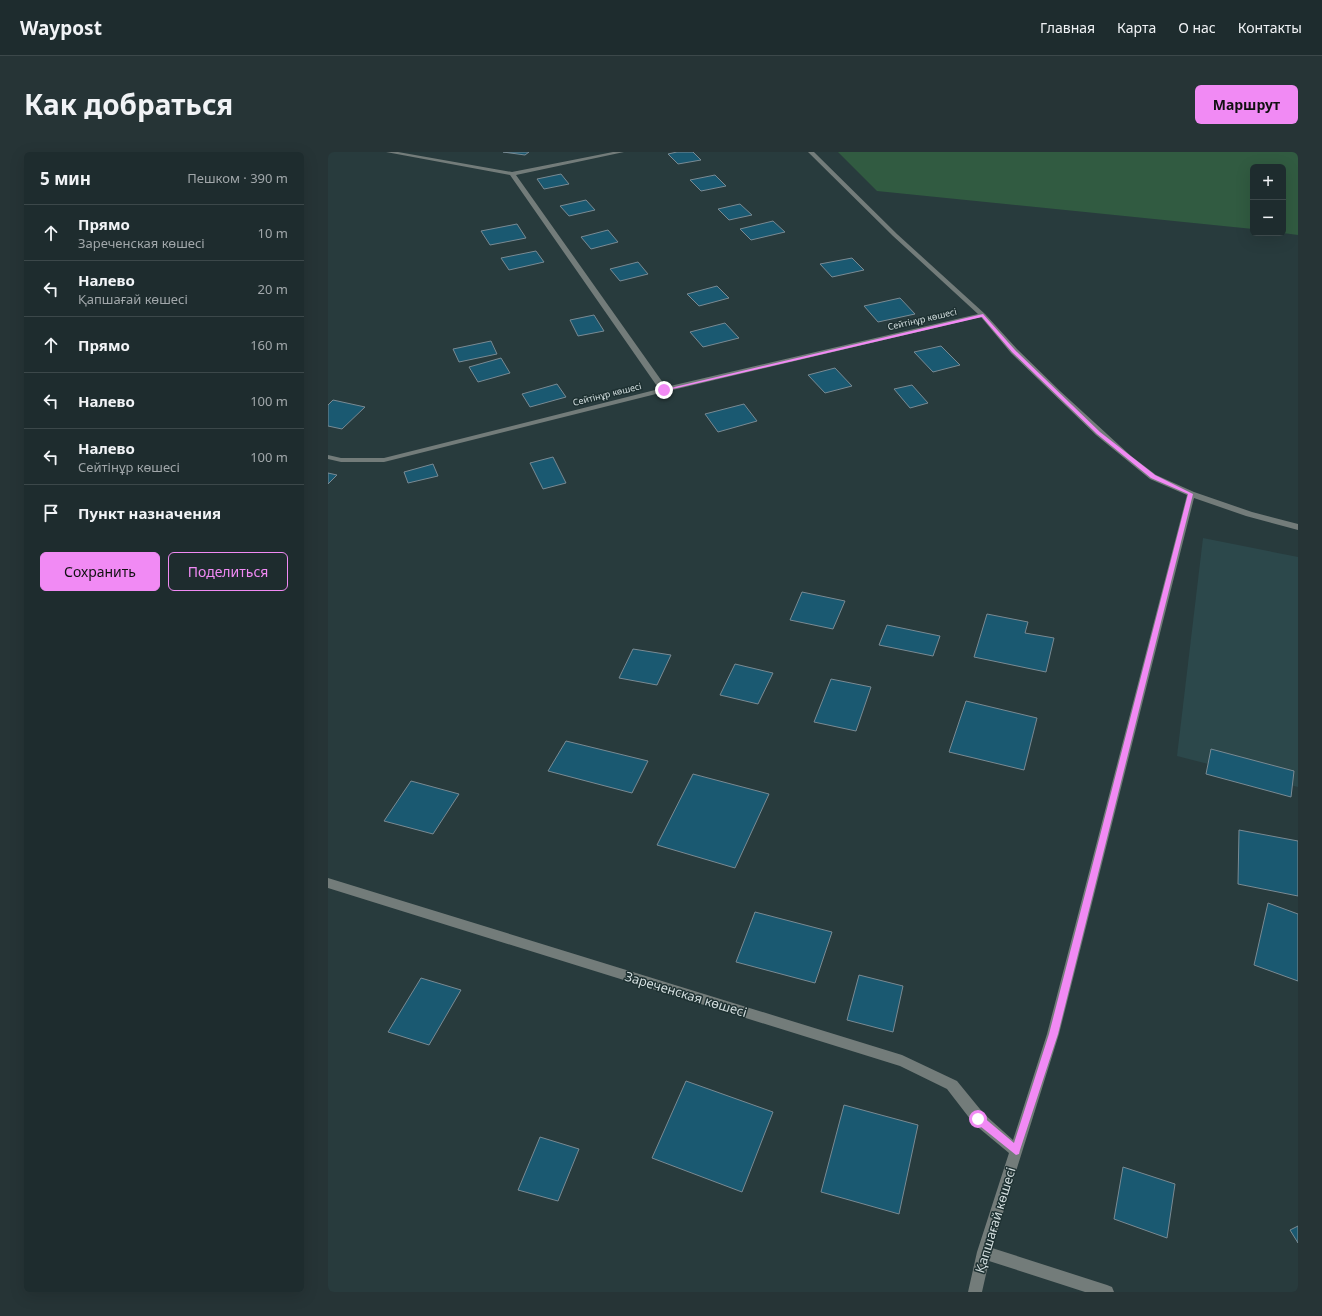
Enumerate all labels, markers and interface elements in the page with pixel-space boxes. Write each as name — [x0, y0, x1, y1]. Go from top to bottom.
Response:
text: Waypost — [20, 15, 102, 41]
text: Главная — [1040, 18, 1095, 37]
text: Карта — [1117, 18, 1156, 37]
text: О нас — [1178, 18, 1216, 37]
text: Контакты — [1238, 18, 1302, 37]
text: Как добраться — [24, 85, 233, 123]
button: Маршрут — [1195, 85, 1298, 124]
map controls — [1250, 164, 1286, 236]
button: + — [1250, 164, 1286, 200]
text: 5 мин — [40, 167, 91, 190]
text: Пешком · 390 m — [187, 169, 288, 187]
button: − — [1250, 200, 1286, 236]
text: Прямо — [78, 214, 130, 234]
icon: ahead — [40, 222, 62, 244]
text: 10 m — [258, 224, 288, 242]
text: Зареченская көшесі — [78, 234, 205, 252]
text: Налево — [78, 270, 135, 290]
icon: left — [40, 278, 62, 300]
text: 20 m — [258, 280, 288, 298]
text: Қапшағай көшесі — [78, 290, 188, 308]
street label: Сейтінұр көшесі — [886, 305, 958, 333]
icon: ahead — [40, 334, 62, 356]
text: Прямо — [78, 335, 130, 355]
text: 160 m — [250, 336, 288, 354]
street label: Сейтінұр көшесі — [571, 379, 643, 409]
route end — [655, 381, 673, 399]
icon: left — [40, 390, 62, 412]
text: Налево — [78, 391, 135, 411]
text: 100 m — [250, 392, 288, 410]
text: Налево — [78, 438, 135, 458]
icon: left — [40, 446, 62, 468]
text: 100 m — [250, 448, 288, 466]
text: Сейтінұр көшесі — [78, 458, 180, 476]
icon: arrive — [40, 502, 62, 524]
text: Пункт назначения — [78, 503, 221, 523]
button: Сохранить — [40, 552, 160, 591]
button: Поделиться — [168, 552, 288, 591]
street label: Зареченская көшесі — [623, 967, 749, 1021]
route start — [969, 1110, 987, 1128]
street label: Қапшағай көшесі — [970, 1165, 1020, 1275]

